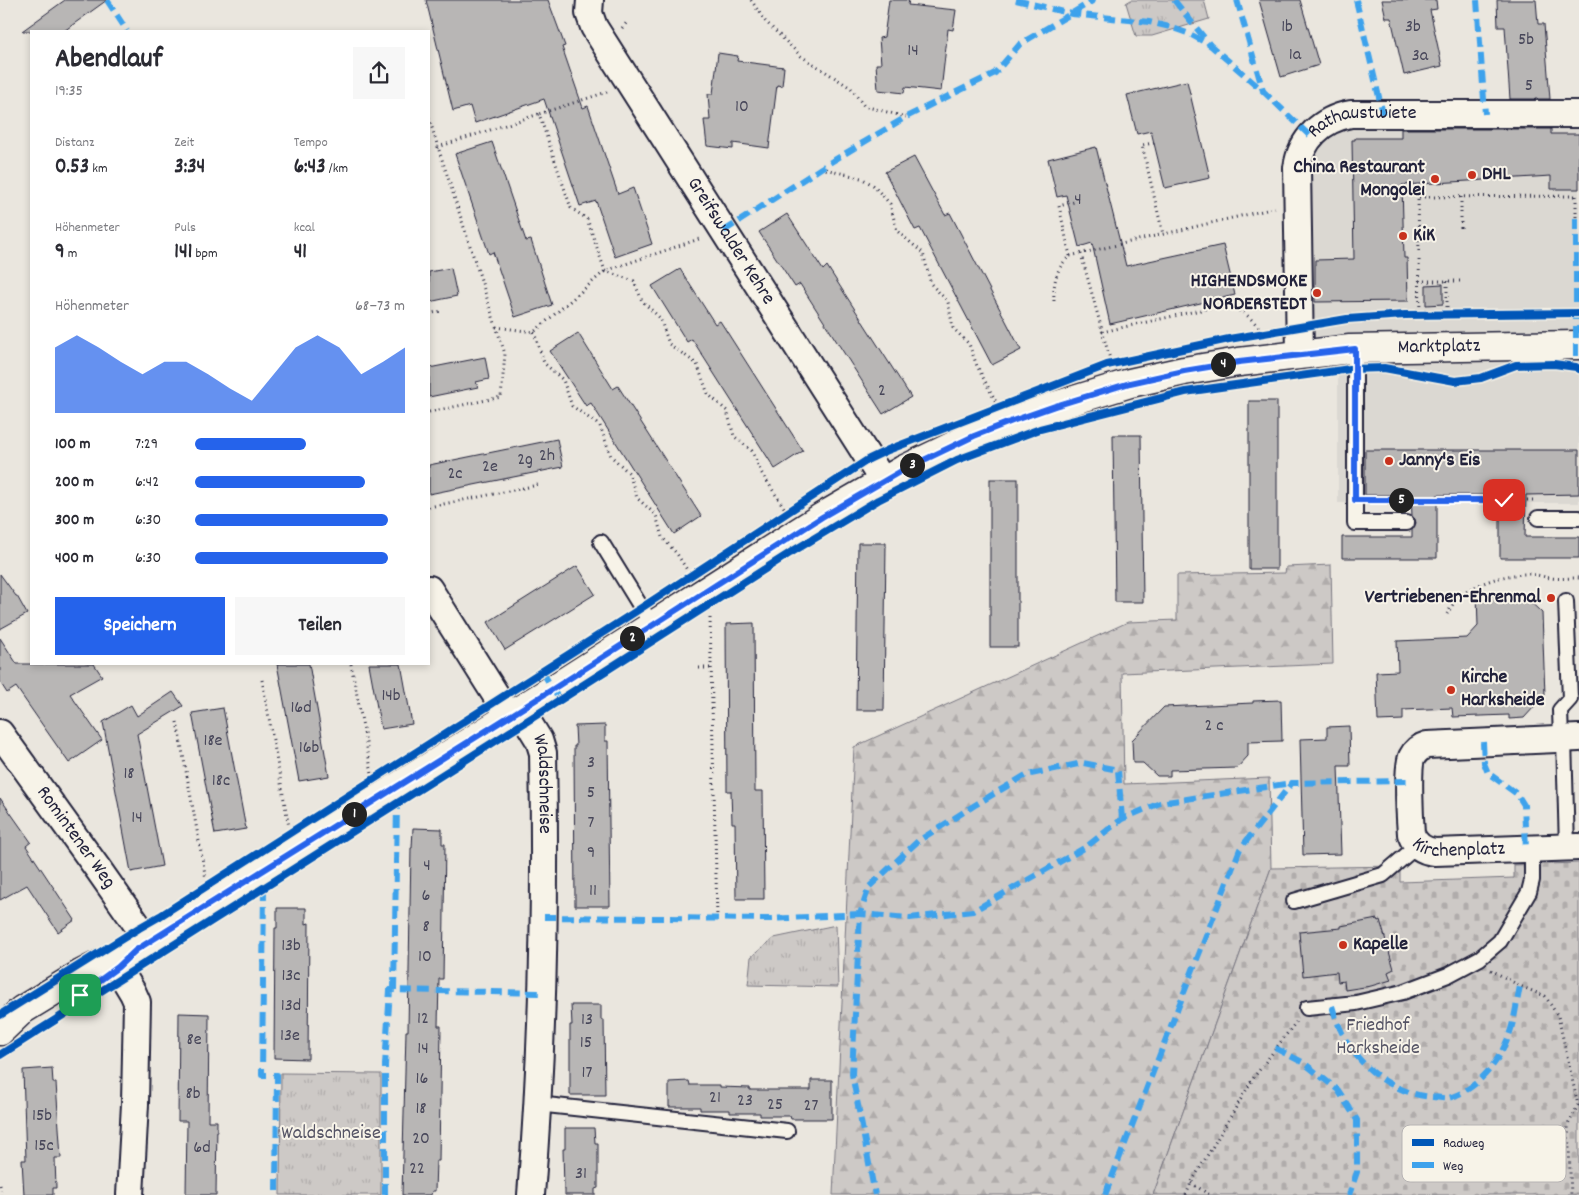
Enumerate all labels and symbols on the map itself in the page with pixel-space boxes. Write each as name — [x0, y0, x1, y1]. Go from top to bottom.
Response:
house number: 1b — [1281, 15, 1293, 40]
house number: 3b — [1405, 15, 1421, 40]
house number: 5b — [1518, 28, 1534, 53]
house number: 14 — [907, 39, 919, 64]
house number: 1a — [1289, 43, 1302, 68]
house number: 3a — [1412, 44, 1429, 69]
house number: 5 — [1525, 74, 1533, 99]
house number: 10 — [735, 95, 749, 120]
street label: Rathaustwiete — [1302, 100, 1417, 145]
place label: China Restaurant Mongolei — [1293, 154, 1426, 205]
place label: DHL — [1482, 161, 1512, 189]
marker: DHL — [1466, 169, 1478, 181]
street label: Greifswalder Kehre — [679, 172, 782, 311]
marker: China Restaurant Mongolei — [1429, 173, 1441, 185]
house number: 4 — [1074, 188, 1082, 213]
place label: KiK — [1413, 222, 1436, 250]
marker: KiK — [1397, 230, 1409, 242]
place label: HIGHENDSMOKE NORDERSTEDT — [1191, 268, 1308, 319]
marker: HIGHENDSMOKE NORDERSTEDT — [1311, 287, 1323, 299]
street label: Marktplatz — [1397, 333, 1481, 362]
pin: 4 — [1210, 352, 1236, 376]
house number: 2 — [878, 379, 886, 404]
house number: 2h — [539, 444, 555, 469]
place label: Janny's Eis — [1399, 447, 1480, 475]
house number: 2g — [517, 448, 533, 473]
pin: 3 — [900, 452, 924, 478]
house number: 2e — [482, 455, 498, 480]
marker: Janny's Eis — [1383, 455, 1395, 467]
house number: 2c — [447, 462, 463, 487]
pin — [1483, 479, 1525, 521]
pin: 5 — [1388, 488, 1414, 512]
place label: Vertriebenen-Ehrenmal — [1365, 584, 1541, 612]
marker: Vertriebenen-Ehrenmal — [1545, 592, 1557, 604]
pin: 2 — [620, 626, 644, 650]
place label: Kirche Harksheide — [1461, 664, 1545, 715]
house number: 14b — [381, 684, 401, 709]
marker: Kirche Harksheide — [1445, 684, 1457, 696]
house number: 16d — [290, 696, 312, 721]
house number: 2 c — [1204, 714, 1224, 739]
house number: 18e — [203, 729, 223, 754]
street label: Waldschneise — [524, 731, 558, 834]
house number: 16b — [299, 736, 319, 761]
house number: 3 — [587, 751, 595, 776]
house number: 18 — [123, 762, 135, 787]
house number: 18c — [212, 769, 230, 794]
street label: Romintener Weg — [29, 781, 122, 895]
house number: 5 — [587, 781, 595, 806]
pin: 1 — [342, 802, 366, 826]
house number: 14 — [131, 806, 143, 831]
house number: 7 — [588, 811, 595, 836]
street label: Kirchenplatz — [1404, 831, 1506, 866]
house number: 9 — [587, 841, 595, 866]
house number: 4 — [423, 854, 431, 879]
house number: 11 — [589, 879, 597, 904]
house number: 6 — [422, 884, 430, 909]
house number: 8 — [422, 915, 430, 940]
place label: Kapelle — [1353, 931, 1408, 959]
house number: 13b — [281, 934, 301, 959]
marker: Kapelle — [1337, 939, 1349, 951]
house number: 10 — [418, 945, 432, 970]
house number: 13c — [281, 964, 301, 989]
pin — [59, 974, 101, 1016]
house number: 13d — [281, 994, 301, 1019]
house number: 12 — [417, 1007, 429, 1032]
house number: 13 — [581, 1008, 593, 1033]
park label: Friedhof Harksheide — [1336, 1012, 1420, 1063]
house number: 13e — [280, 1024, 300, 1049]
house number: 8e — [186, 1028, 202, 1053]
house number: 15 — [580, 1031, 592, 1056]
house number: 14 — [417, 1037, 429, 1062]
house number: 17 — [582, 1061, 593, 1086]
house number: 16 — [416, 1067, 428, 1092]
house number: 8b — [185, 1082, 201, 1107]
house number: 21 — [709, 1086, 721, 1111]
house number: 23 — [737, 1089, 753, 1114]
house number: 25 — [767, 1093, 783, 1118]
house number: 27 — [804, 1094, 818, 1119]
house number: 18 — [415, 1097, 427, 1122]
house number: 15b — [32, 1104, 52, 1129]
park label: Waldschneise — [281, 1120, 381, 1148]
legend — [1402, 1125, 1566, 1182]
house number: 20 — [412, 1127, 430, 1152]
house number: 15c — [34, 1134, 54, 1159]
text: Radweg — [1443, 1134, 1484, 1154]
house number: 6d — [193, 1136, 211, 1161]
house number: 22 — [409, 1157, 425, 1182]
text: Weg — [1443, 1157, 1463, 1177]
house number: 31 — [575, 1162, 587, 1187]

